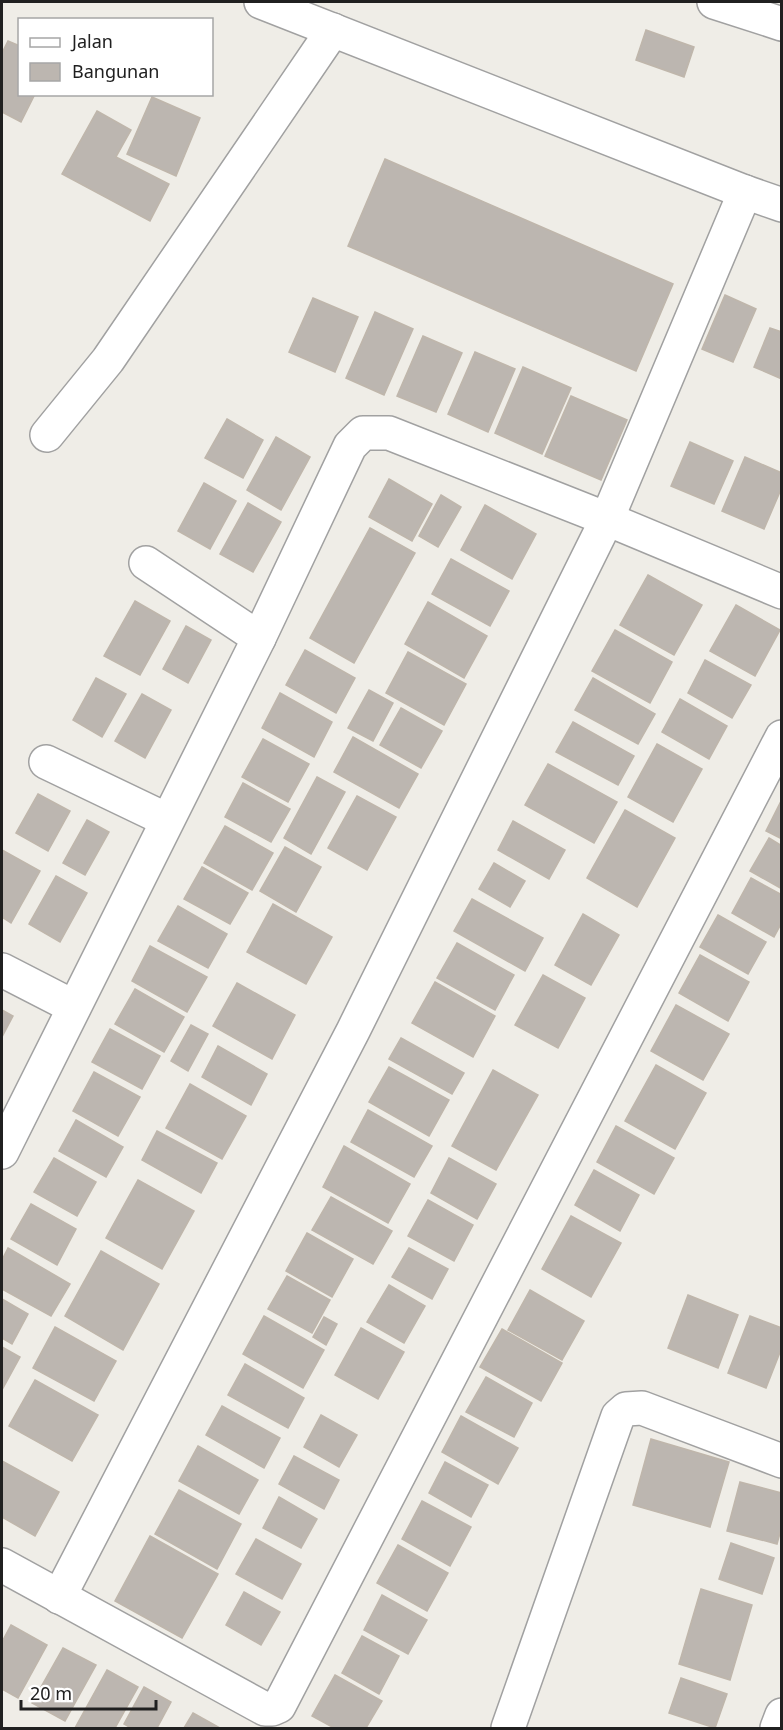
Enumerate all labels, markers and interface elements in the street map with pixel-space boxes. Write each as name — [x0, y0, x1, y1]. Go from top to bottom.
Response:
legend — [18, 18, 213, 96]
text: Jalan — [70, 29, 113, 53]
text: Bangunan — [72, 59, 159, 83]
scale bar — [21, 1673, 156, 1711]
text: 20 m — [30, 1681, 72, 1705]

